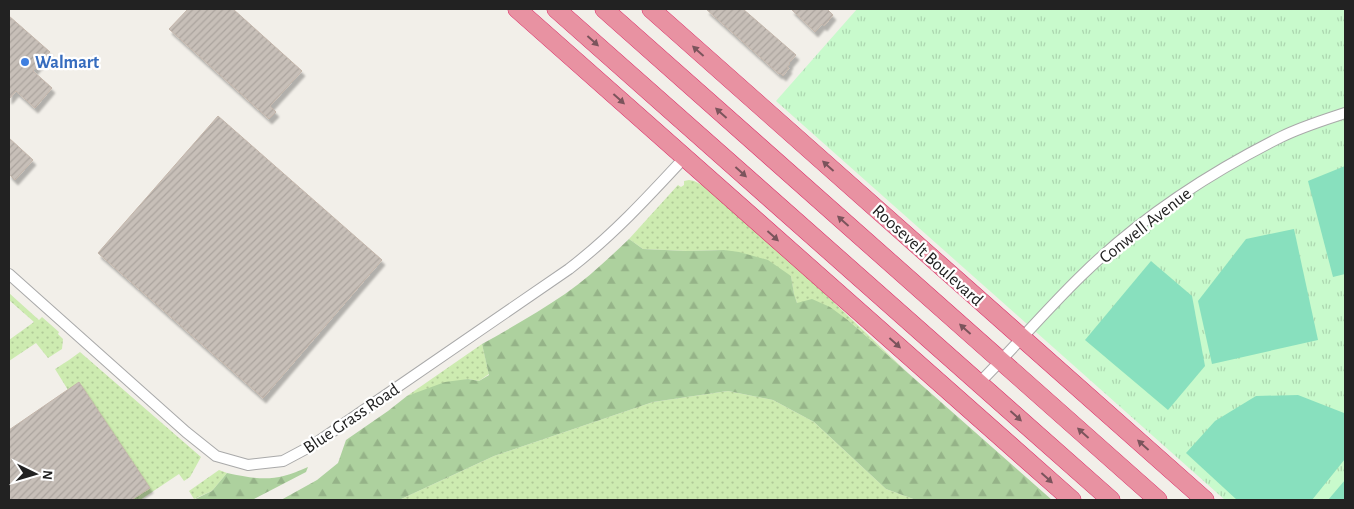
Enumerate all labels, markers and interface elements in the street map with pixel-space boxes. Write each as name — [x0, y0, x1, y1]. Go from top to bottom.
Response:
one-way arrow — [586, 35, 598, 47]
one-way arrow — [693, 45, 705, 57]
place label: Walmart — [35, 54, 99, 72]
marker: Walmart — [19, 56, 31, 68]
one-way arrow — [613, 93, 625, 105]
one-way arrow — [716, 107, 728, 119]
one-way arrow — [821, 160, 834, 171]
one-way arrow — [734, 166, 746, 178]
street label: Conwell Avenue — [1096, 184, 1195, 267]
street label: Roosevelt Boulevard — [869, 202, 986, 310]
one-way arrow — [837, 216, 849, 227]
one-way arrow — [767, 230, 779, 242]
one-way arrow — [959, 323, 971, 335]
one-way arrow — [889, 338, 902, 349]
street label: Blue Grass Road — [301, 380, 403, 457]
one-way arrow — [1009, 410, 1021, 422]
one-way arrow — [1077, 427, 1089, 439]
one-way arrow — [1136, 439, 1149, 450]
north arrow — [10, 449, 60, 499]
text: N — [40, 470, 54, 481]
one-way arrow — [1040, 472, 1052, 484]

